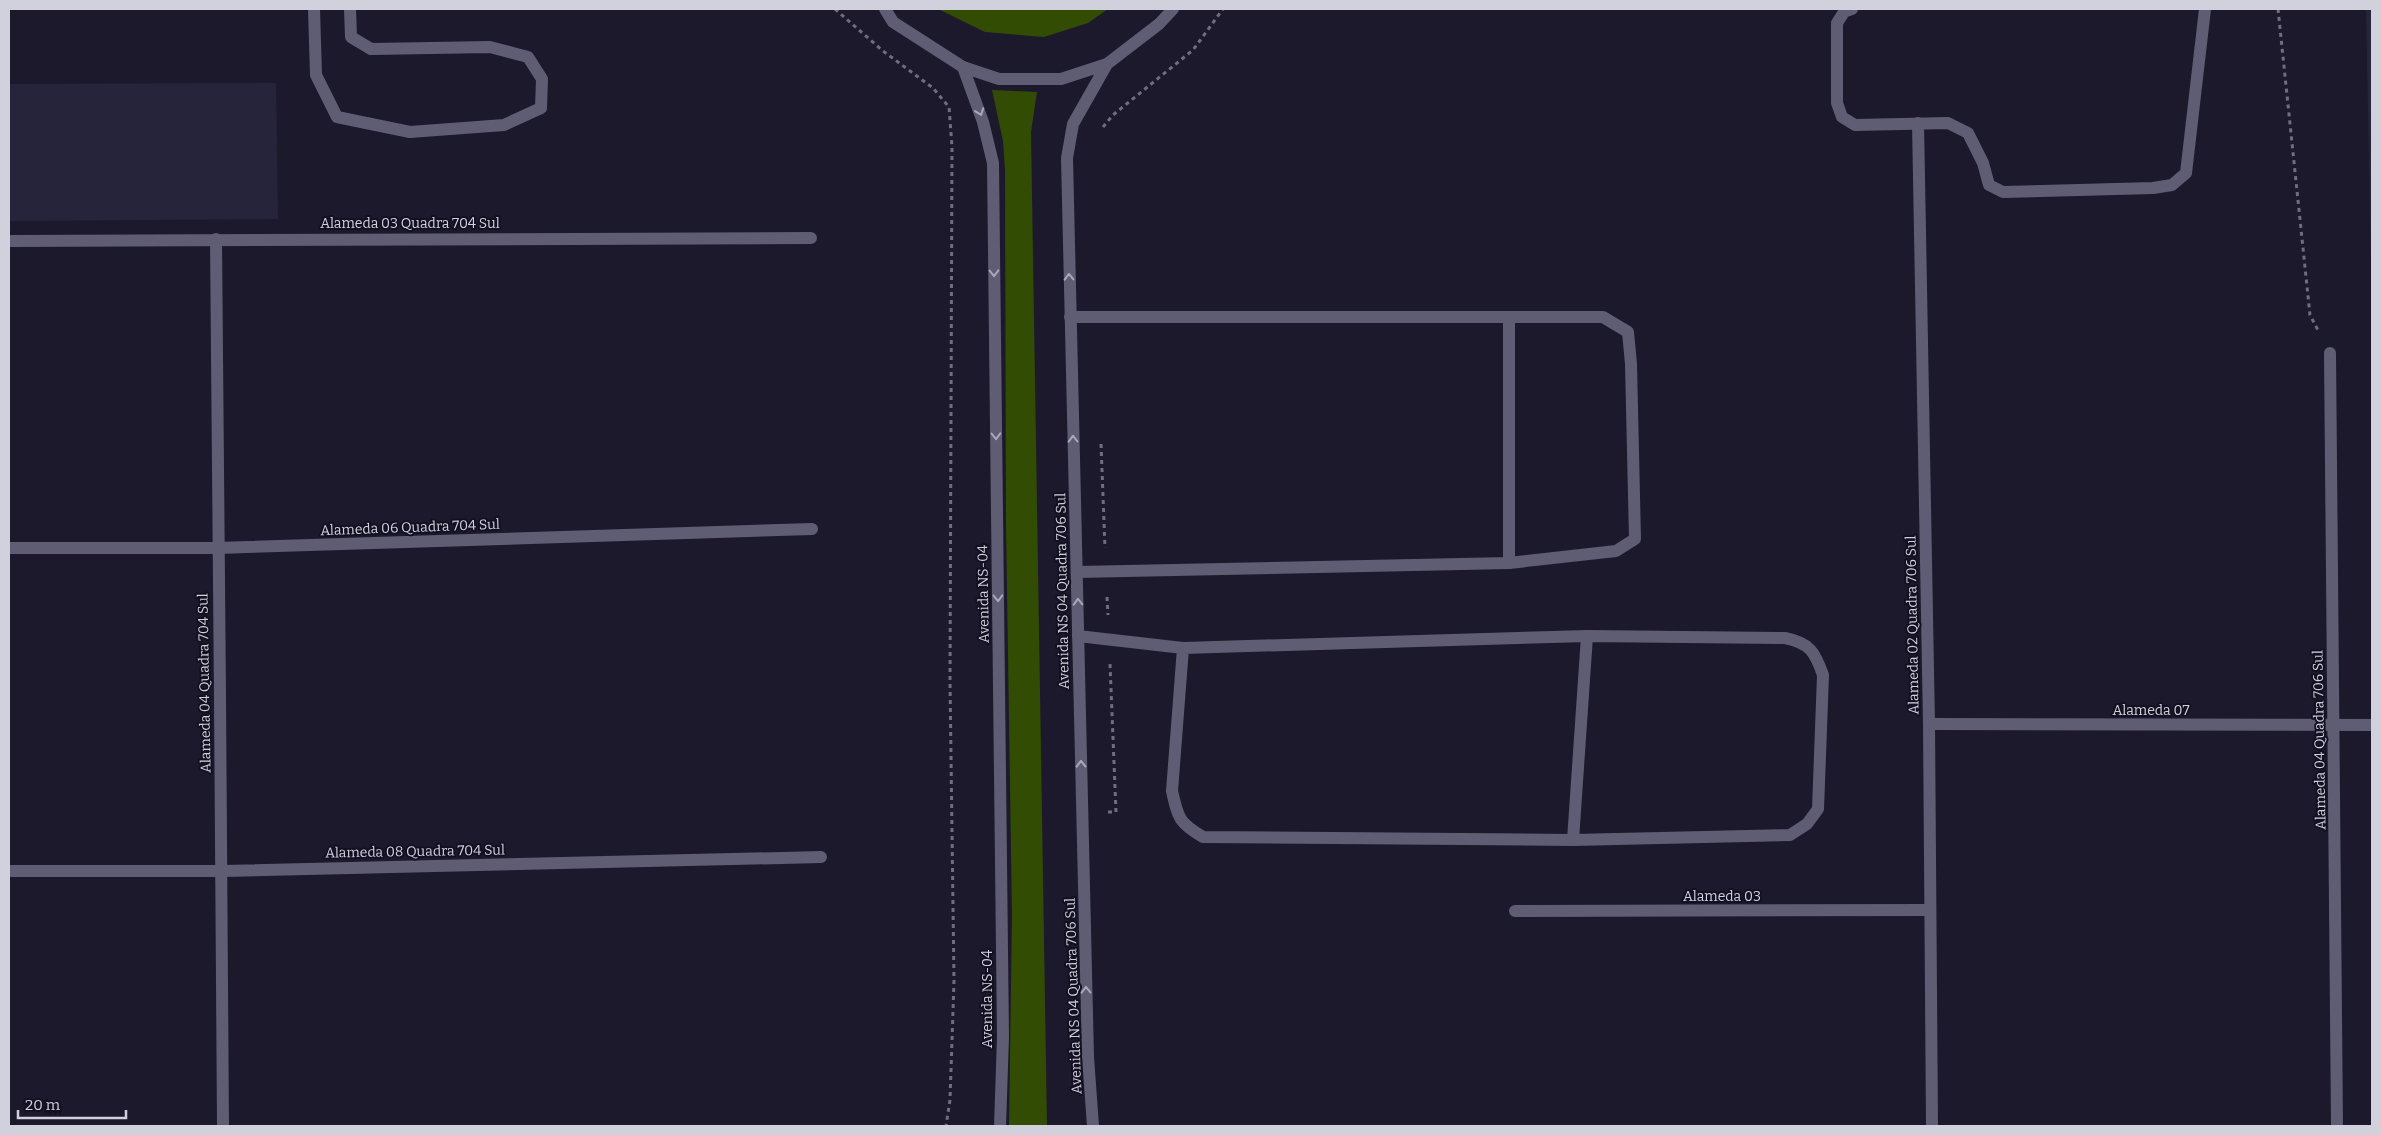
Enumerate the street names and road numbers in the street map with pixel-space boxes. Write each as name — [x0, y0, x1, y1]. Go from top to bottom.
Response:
street label: Alameda 03 Quadra 704 Sul — [320, 215, 500, 232]
street label: Avenida NS 04 Quadra 706 Sul — [1052, 493, 1073, 689]
street label: Alameda 06 Quadra 704 Sul — [320, 516, 500, 539]
street label: Alameda 02 Quadra 706 Sul — [1902, 535, 1923, 715]
street label: Avenida NS-04 — [974, 545, 993, 643]
street label: Alameda 04 Quadra 704 Sul — [194, 593, 215, 773]
street label: Alameda 04 Quadra 706 Sul — [2309, 650, 2330, 830]
street label: Alameda 07 — [2113, 702, 2189, 719]
street label: Alameda 08 Quadra 704 Sul — [325, 841, 505, 862]
street label: Alameda 03 — [1683, 888, 1761, 905]
street label: Avenida NS 04 Quadra 706 Sul — [1062, 897, 1085, 1094]
street label: Avenida NS-04 — [979, 950, 996, 1048]

